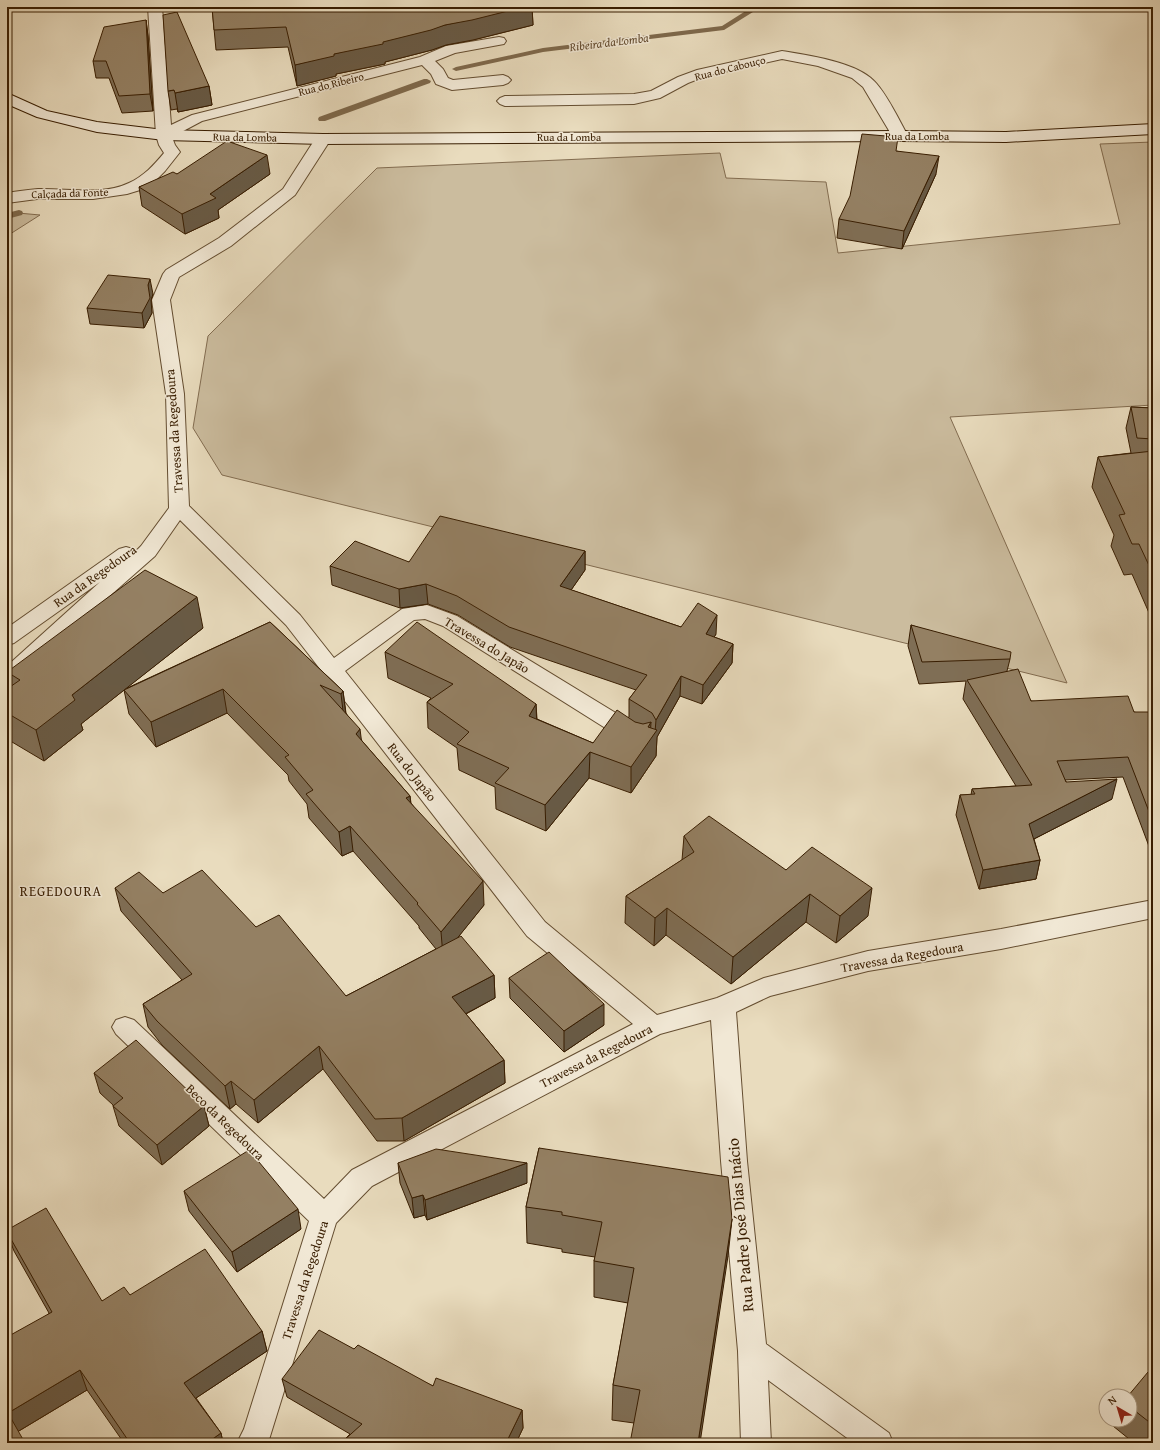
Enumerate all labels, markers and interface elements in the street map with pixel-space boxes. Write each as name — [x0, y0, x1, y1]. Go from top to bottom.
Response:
water label: Ribeira da Lomba — [567, 29, 650, 55]
street label: Rua do Cabouço — [693, 51, 768, 85]
street label: Rua do Ribeiro — [296, 68, 366, 100]
street label: Rua da Lomba — [213, 128, 278, 146]
street label: Rua da Lomba — [885, 128, 950, 144]
street label: Rua da Lomba — [537, 129, 602, 145]
street label: Calçada da Fonte — [31, 184, 109, 202]
street label: Travessa da Regedoura — [160, 368, 188, 494]
street label: Rua da Regedoura — [50, 540, 141, 612]
street label: Travessa do Japão — [441, 612, 534, 678]
street label: Rua do Japão — [383, 739, 441, 806]
district label: REGEDOURA — [20, 881, 102, 901]
street label: Travessa da Regedoura — [839, 937, 966, 977]
street label: Travessa da Regedoura — [536, 1019, 656, 1093]
street label: Beco da Regedoura — [181, 1079, 269, 1165]
street label: Rua Padre José Dias Inácio — [720, 1137, 760, 1313]
street label: Travessa da Regedoura — [277, 1217, 333, 1342]
north arrow — [1098, 1388, 1138, 1428]
text: N — [1104, 1391, 1120, 1409]

